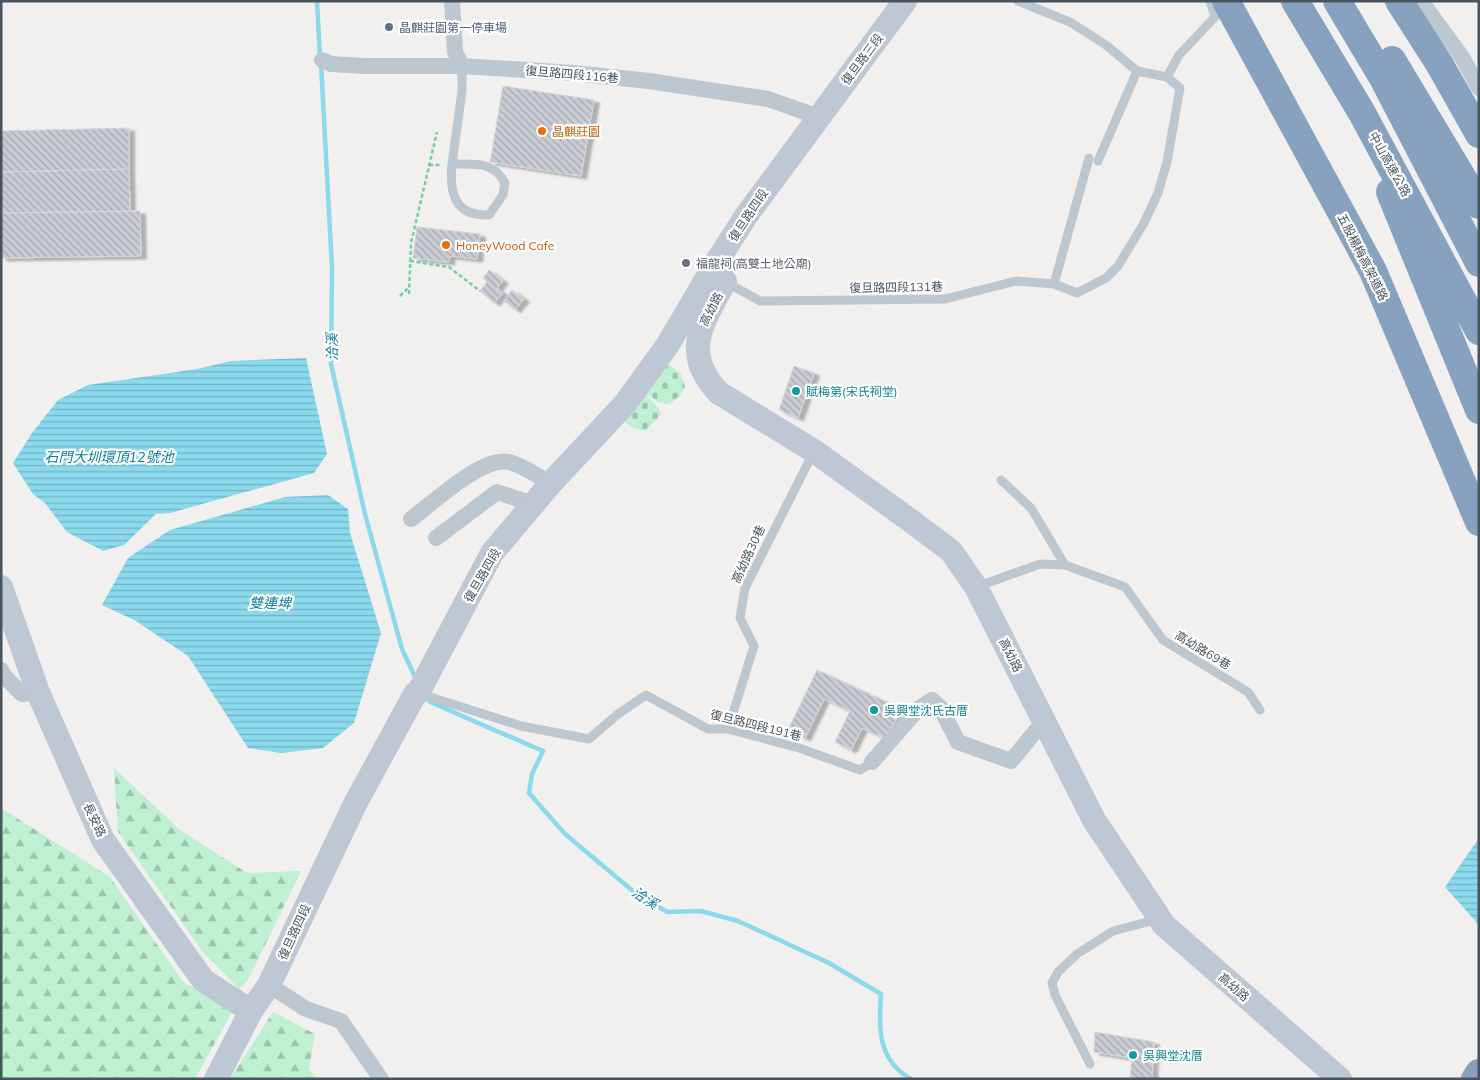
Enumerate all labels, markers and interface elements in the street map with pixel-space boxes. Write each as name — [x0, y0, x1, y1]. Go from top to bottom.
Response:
place label: 晶麒莊園第一停車場 — [399, 20, 507, 35]
marker: 晶麒莊園第一停車場 — [383, 21, 395, 33]
street label: 復旦路三段 — [838, 31, 886, 87]
street label: 復旦路四段116巷 — [525, 62, 619, 86]
place label: 晶麒莊園 — [552, 124, 600, 139]
marker: 晶麒莊園 — [536, 125, 548, 137]
street label: 中山高速公路 — [1366, 129, 1414, 199]
street label: 復旦路四段 — [725, 186, 771, 244]
street label: 五股楊梅高架道路 — [1335, 211, 1391, 303]
place label: HoneyWood Cafe — [456, 238, 554, 253]
marker: HoneyWood Cafe — [440, 239, 452, 251]
place label: 福龍祠(高雙土地公廟) — [696, 256, 812, 271]
marker: 福龍祠(高雙土地公廟) — [680, 257, 692, 269]
street label: 復旦路四段131巷 — [849, 279, 943, 295]
street label: 高幼路 — [696, 290, 726, 328]
water label: 洽溪 — [323, 331, 341, 361]
place label: 賦梅第(宋氏祠堂) — [806, 384, 898, 399]
marker: 賦梅第(宋氏祠堂) — [790, 385, 802, 397]
water label: 石門大圳環頂12號池 — [45, 448, 175, 466]
street label: 高幼路30巷 — [728, 523, 768, 585]
street label: 復旦路四段 — [461, 545, 503, 605]
water label: 雙連埤 — [249, 594, 293, 612]
street label: 高幼路69巷 — [1172, 628, 1234, 672]
street label: 高幼路 — [996, 636, 1026, 674]
place label: 吳興堂沈氏古厝 — [884, 703, 968, 718]
marker: 吳興堂沈氏古厝 — [868, 704, 880, 716]
street label: 復旦路四段191巷 — [709, 706, 803, 744]
street label: 長安路 — [81, 801, 109, 839]
water label: 洽溪 — [628, 883, 663, 914]
street label: 復旦路四段 — [275, 902, 313, 962]
street label: 高幼路 — [1215, 970, 1253, 1004]
place label: 吳興堂沈厝 — [1143, 1048, 1203, 1063]
marker: 吳興堂沈厝 — [1127, 1049, 1139, 1061]

